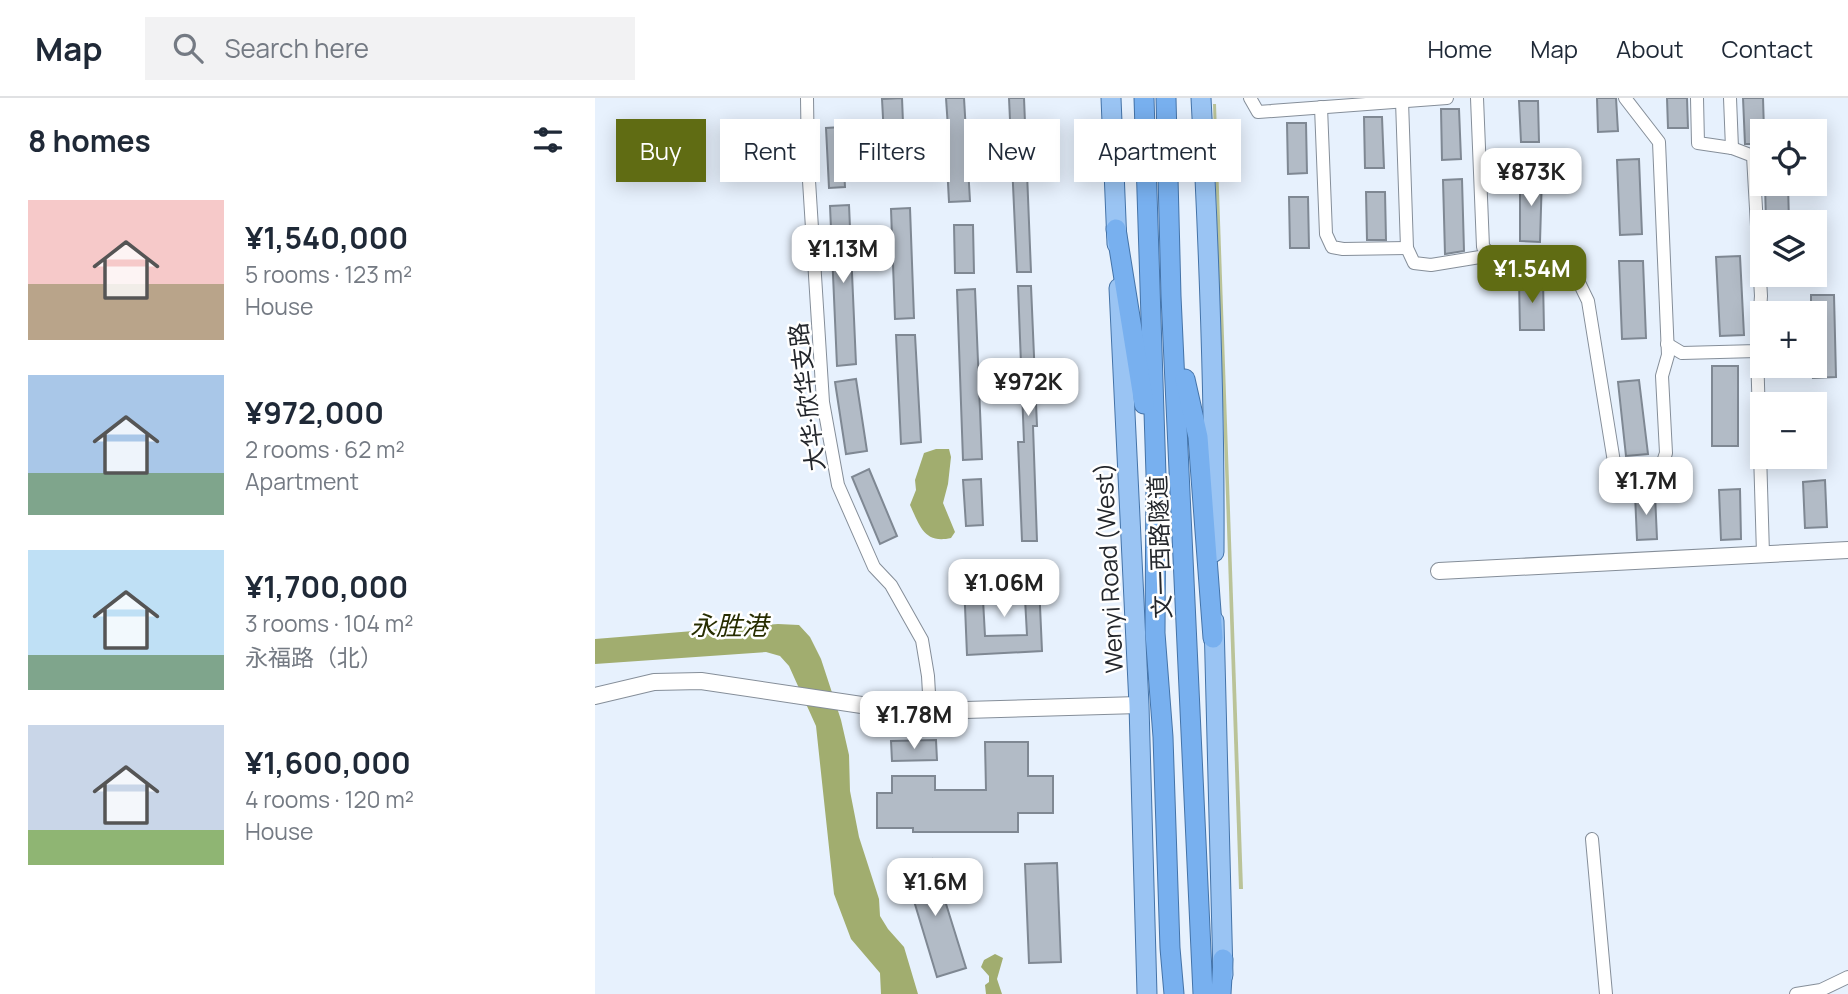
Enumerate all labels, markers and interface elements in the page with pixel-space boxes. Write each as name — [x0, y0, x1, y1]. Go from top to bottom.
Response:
search box — [145, 17, 635, 80]
text: Map — [35, 26, 103, 71]
icon: search — [169, 29, 207, 67]
text: Search here — [225, 30, 369, 66]
text: Home — [1427, 32, 1492, 65]
text: Map — [1530, 32, 1578, 65]
text: About — [1616, 32, 1684, 65]
text: Contact — [1722, 32, 1813, 65]
chip: Buy — [616, 119, 706, 182]
chip: Rent — [720, 119, 820, 182]
chip: Filters — [834, 119, 950, 182]
chip: New — [964, 119, 1060, 182]
chip: Apartment — [1074, 119, 1241, 182]
map controls — [1750, 119, 1827, 469]
button: locate — [1750, 119, 1827, 196]
text: 8 homes — [28, 120, 151, 161]
icon: filters — [529, 121, 567, 159]
pin: ¥873K — [1482, 148, 1580, 208]
text: ¥873K — [1497, 155, 1565, 187]
button: layers — [1750, 210, 1827, 287]
text: ¥1,540,000 — [245, 217, 408, 258]
pin: ¥1.13M — [786, 226, 900, 285]
icon: home — [84, 228, 168, 312]
text: ¥1.13M — [808, 232, 878, 264]
pin: ¥1.54M — [1475, 246, 1589, 305]
text: ¥1.54M — [1493, 252, 1571, 284]
text: 5 rooms · 123 m² — [245, 258, 412, 290]
text: House — [245, 290, 314, 322]
button: + — [1750, 301, 1827, 378]
street label: 大华·欣华支路 — [781, 321, 831, 473]
pin: ¥972K — [979, 358, 1077, 418]
text: ¥972K — [993, 365, 1063, 397]
text: ¥972,000 — [245, 392, 384, 433]
button: − — [1750, 392, 1827, 469]
icon: home — [84, 403, 168, 487]
text: 2 rooms · 62 m² — [245, 433, 405, 465]
pin: ¥1.7M — [1597, 458, 1695, 517]
street label: Wenyi Road (West) — [1086, 462, 1130, 674]
text: ¥1.7M — [1615, 464, 1677, 496]
text: Apartment — [245, 465, 359, 497]
street label: 文一西路隧道 — [1140, 474, 1178, 620]
pin: ¥1.06M — [947, 560, 1061, 619]
text: ¥1,700,000 — [245, 566, 408, 607]
text: ¥1.06M — [964, 566, 1044, 598]
icon: home — [84, 578, 168, 662]
text: 3 rooms · 104 m² — [245, 607, 413, 639]
water label: 永胜港 — [690, 607, 772, 643]
text: 永福路（北） — [245, 641, 383, 673]
pin: ¥1.78M — [857, 692, 971, 751]
text: ¥1.78M — [876, 698, 952, 730]
text: ¥1,600,000 — [245, 742, 411, 783]
icon: home — [84, 753, 168, 837]
text: 4 rooms · 120 m² — [245, 783, 414, 815]
text: House — [245, 815, 314, 847]
pin: ¥1.6M — [886, 858, 984, 918]
text: ¥1.6M — [903, 865, 967, 897]

